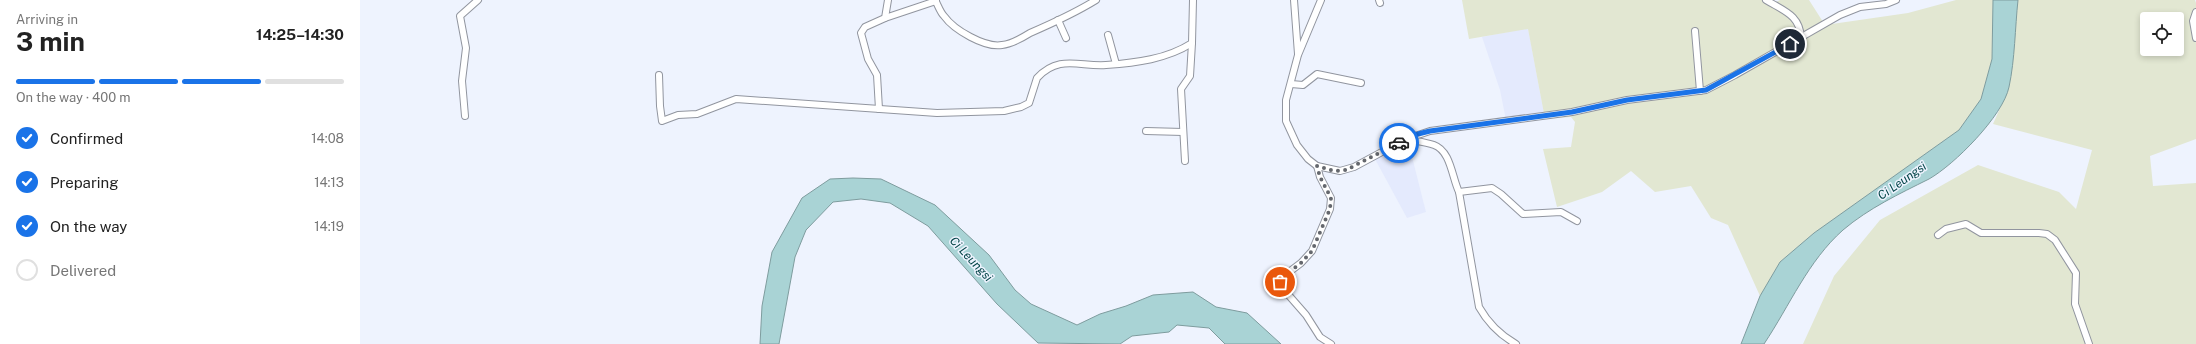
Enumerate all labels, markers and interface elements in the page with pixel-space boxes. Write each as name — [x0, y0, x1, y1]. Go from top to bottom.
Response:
text: Arriving in — [16, 12, 78, 27]
map controls — [2140, 12, 2184, 56]
button: locate — [2140, 12, 2184, 56]
text: 3 min — [16, 26, 85, 57]
text: 14:25–14:30 — [256, 26, 344, 43]
pin — [1773, 27, 1807, 61]
icon: home — [1779, 33, 1801, 55]
text: On the way · 400 m — [16, 90, 131, 105]
courier — [1379, 123, 1419, 163]
icon: check — [16, 127, 38, 149]
text: Confirmed — [50, 130, 123, 147]
text: 14:08 — [311, 131, 344, 146]
icon: car — [1388, 132, 1410, 154]
water label: Ci Leungsi — [1875, 159, 1929, 203]
icon: check — [16, 171, 38, 193]
text: Preparing — [50, 174, 119, 191]
text: 14:13 — [314, 175, 344, 190]
icon: check — [16, 215, 38, 237]
text: On the way — [50, 218, 127, 235]
text: 14:19 — [314, 219, 344, 234]
water label: Ci Leungsi — [947, 234, 995, 284]
text: Delivered — [50, 262, 116, 279]
pin — [1263, 265, 1297, 299]
icon: bag — [1269, 271, 1291, 293]

